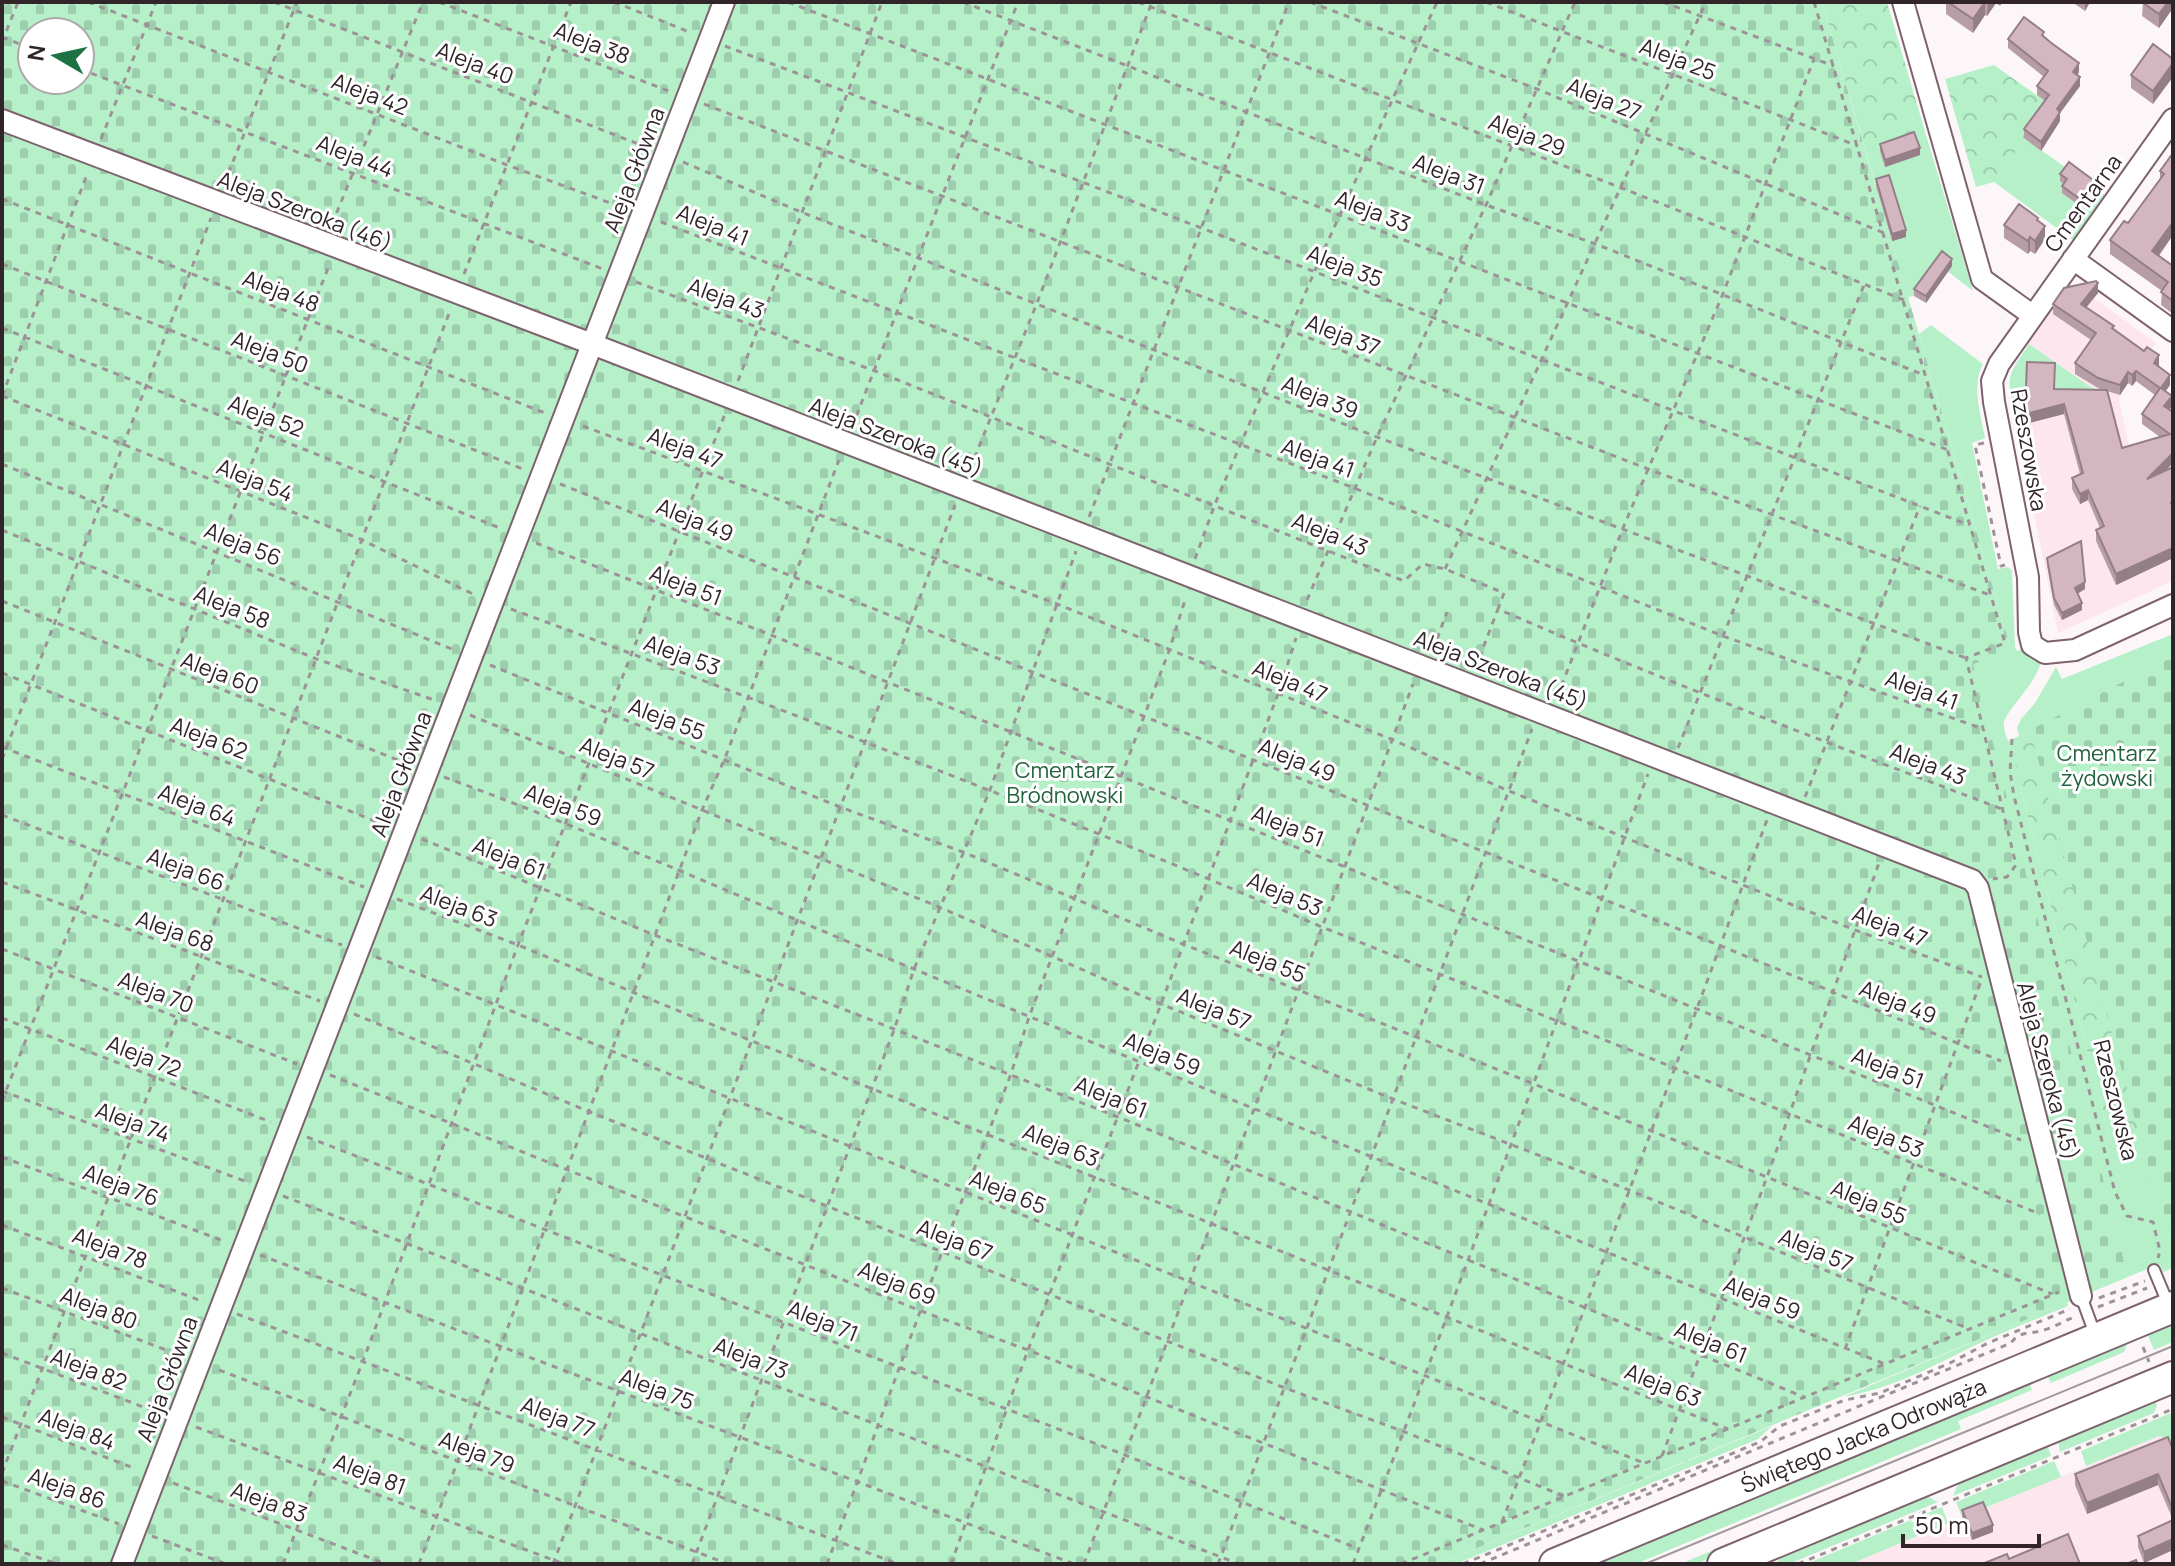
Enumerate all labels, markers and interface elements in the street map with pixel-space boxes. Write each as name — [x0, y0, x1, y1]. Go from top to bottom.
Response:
street label: Aleja 38 — [550, 15, 634, 71]
north arrow — [16, 16, 96, 96]
street label: Aleja 25 — [1636, 31, 1720, 87]
street label: Aleja 40 — [432, 35, 518, 91]
text: N — [20, 43, 52, 63]
street label: Aleja 42 — [327, 66, 413, 122]
street label: Aleja 27 — [1562, 71, 1646, 127]
street label: Aleja Główna — [596, 103, 672, 237]
street label: Aleja 29 — [1484, 107, 1570, 163]
street label: Aleja 44 — [312, 128, 398, 184]
street label: Aleja 31 — [1409, 147, 1489, 201]
street label: Cmentarna — [2037, 148, 2129, 258]
street label: Aleja Szeroka (46) — [213, 164, 397, 258]
street label: Aleja 33 — [1331, 183, 1415, 239]
street label: Aleja 41 — [672, 197, 754, 253]
street label: Aleja 35 — [1303, 238, 1387, 294]
street label: Aleja 48 — [238, 263, 324, 319]
street label: Aleja 43 — [684, 270, 768, 326]
street label: Aleja 37 — [1302, 307, 1384, 363]
street label: Aleja 50 — [227, 324, 313, 380]
street label: Aleja 39 — [1277, 368, 1363, 426]
street label: Rzeszowska — [2004, 387, 2054, 513]
street label: Aleja 52 — [224, 388, 308, 444]
street label: Aleja Szeroka (45) — [805, 390, 987, 484]
street label: Aleja 47 — [643, 420, 727, 476]
street label: Aleja 41 — [1277, 431, 1359, 485]
street label: Aleja 54 — [212, 451, 298, 509]
street label: Aleja 49 — [652, 491, 738, 549]
street label: Aleja 43 — [1288, 505, 1372, 563]
street label: Aleja 56 — [200, 515, 286, 573]
street label: Aleja 51 — [645, 557, 727, 613]
street label: Aleja 58 — [190, 578, 274, 636]
street label: Aleja Szeroka (45) — [1410, 623, 1592, 717]
street label: Aleja 53 — [640, 627, 724, 683]
street label: Aleja 60 — [177, 644, 263, 702]
street label: Aleja 47 — [1248, 652, 1332, 710]
street label: Aleja 41 — [1881, 663, 1963, 717]
street label: Aleja 55 — [625, 691, 709, 747]
street label: Aleja Główna — [363, 707, 439, 841]
street label: Aleja 62 — [166, 710, 252, 766]
street label: Aleja 57 — [575, 730, 659, 786]
street label: Aleja 49 — [1254, 731, 1340, 789]
street label: Aleja 43 — [1886, 736, 1970, 792]
park label: Cmentarz żydowski — [2057, 738, 2157, 793]
park label: Cmentarz Bródnowski — [1007, 755, 1123, 810]
street label: Aleja 64 — [154, 777, 240, 833]
street label: Aleja 59 — [520, 777, 606, 833]
street label: Aleja 51 — [1247, 798, 1329, 854]
street label: Aleja 61 — [468, 830, 550, 886]
street label: Aleja 66 — [143, 840, 229, 898]
street label: Aleja 53 — [1243, 865, 1327, 923]
street label: Aleja 63 — [416, 878, 502, 934]
street label: Aleja 47 — [1848, 898, 1932, 954]
street label: Aleja 68 — [132, 903, 218, 959]
street label: Aleja 55 — [1226, 932, 1310, 990]
street label: Aleja 70 — [114, 964, 198, 1020]
street label: Aleja 49 — [1855, 973, 1941, 1031]
street label: Aleja Szeroka (45) — [2010, 978, 2086, 1164]
street label: Aleja 57 — [1172, 981, 1256, 1037]
street label: Aleja 59 — [1119, 1025, 1205, 1083]
street label: Aleja 72 — [102, 1028, 186, 1084]
street label: Rzeszowska — [2087, 1036, 2145, 1164]
street label: Aleja 51 — [1847, 1040, 1929, 1096]
street label: Aleja 61 — [1070, 1069, 1152, 1125]
street label: Aleja 74 — [92, 1095, 174, 1149]
street label: Aleja 53 — [1844, 1107, 1928, 1165]
street label: Aleja 63 — [1018, 1116, 1104, 1174]
street label: Aleja 76 — [79, 1157, 163, 1213]
street label: Aleja 65 — [965, 1163, 1051, 1221]
street label: Aleja 55 — [1827, 1173, 1911, 1231]
street label: Aleja 67 — [913, 1212, 997, 1268]
street label: Aleja 78 — [68, 1220, 152, 1276]
street label: Aleja 57 — [1774, 1221, 1858, 1279]
street label: Aleja 69 — [854, 1254, 940, 1312]
street label: Aleja 59 — [1719, 1269, 1805, 1327]
street label: Aleja 80 — [56, 1280, 142, 1336]
street label: Aleja 71 — [783, 1293, 863, 1349]
street label: Aleja Główna — [129, 1312, 205, 1446]
street label: Aleja 61 — [1670, 1314, 1752, 1370]
street label: Aleja 73 — [710, 1330, 792, 1386]
street label: Aleja 82 — [47, 1341, 131, 1397]
street label: Aleja 63 — [1620, 1356, 1706, 1414]
street label: Aleja 75 — [615, 1361, 699, 1417]
street label: Świętego Jacka Odrowąża — [1736, 1371, 1991, 1500]
street label: Aleja 77 — [517, 1389, 599, 1445]
street label: Aleja 84 — [34, 1401, 120, 1457]
street label: Aleja 79 — [435, 1424, 519, 1480]
street label: Aleja 81 — [329, 1446, 411, 1502]
street label: Aleja 86 — [24, 1460, 110, 1516]
street label: Aleja 83 — [227, 1474, 311, 1530]
scale bar — [1903, 1498, 2039, 1548]
text: 50 m — [1915, 1508, 1969, 1541]

